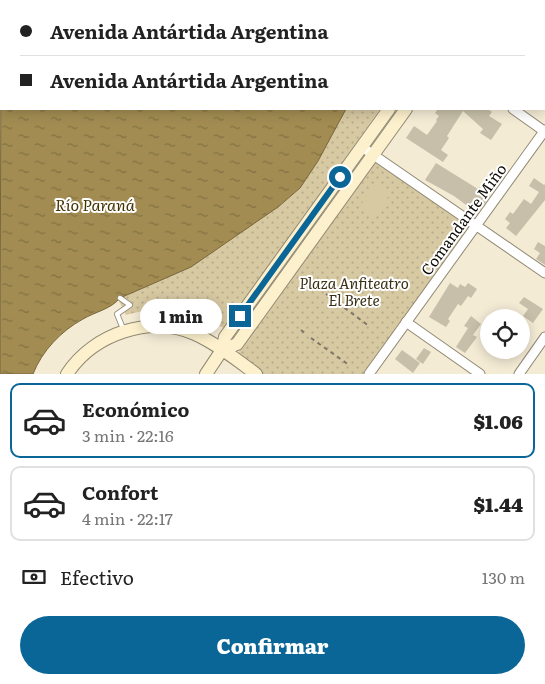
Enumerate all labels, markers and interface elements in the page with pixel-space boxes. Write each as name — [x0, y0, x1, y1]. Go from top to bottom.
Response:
text: Avenida Antártida Argentina — [50, 17, 329, 45]
text: Avenida Antártida Argentina — [50, 66, 329, 94]
street label: Comandante Miño — [415, 158, 512, 280]
route start — [329, 166, 351, 188]
water label: Río Paraná — [55, 192, 136, 216]
park label: Plaza Anfiteatro El Brete — [299, 271, 409, 311]
callout: 1 min — [140, 298, 222, 334]
text: 1 min — [159, 304, 203, 328]
route end — [229, 305, 251, 327]
map controls — [480, 309, 530, 359]
button: locate — [480, 309, 530, 359]
text: Económico — [82, 395, 189, 423]
icon: car — [22, 398, 67, 443]
text: $1.06 — [473, 407, 523, 435]
text: 3 min · 22:16 — [82, 423, 174, 447]
text: Confort — [82, 478, 158, 506]
icon: car — [22, 481, 67, 526]
text: $1.44 — [474, 490, 523, 518]
text: 4 min · 22:17 — [82, 506, 173, 530]
icon: cash — [20, 563, 48, 591]
text: Efectivo — [60, 563, 134, 591]
text: 130 m — [482, 565, 525, 589]
button: Confirmar — [20, 616, 525, 674]

